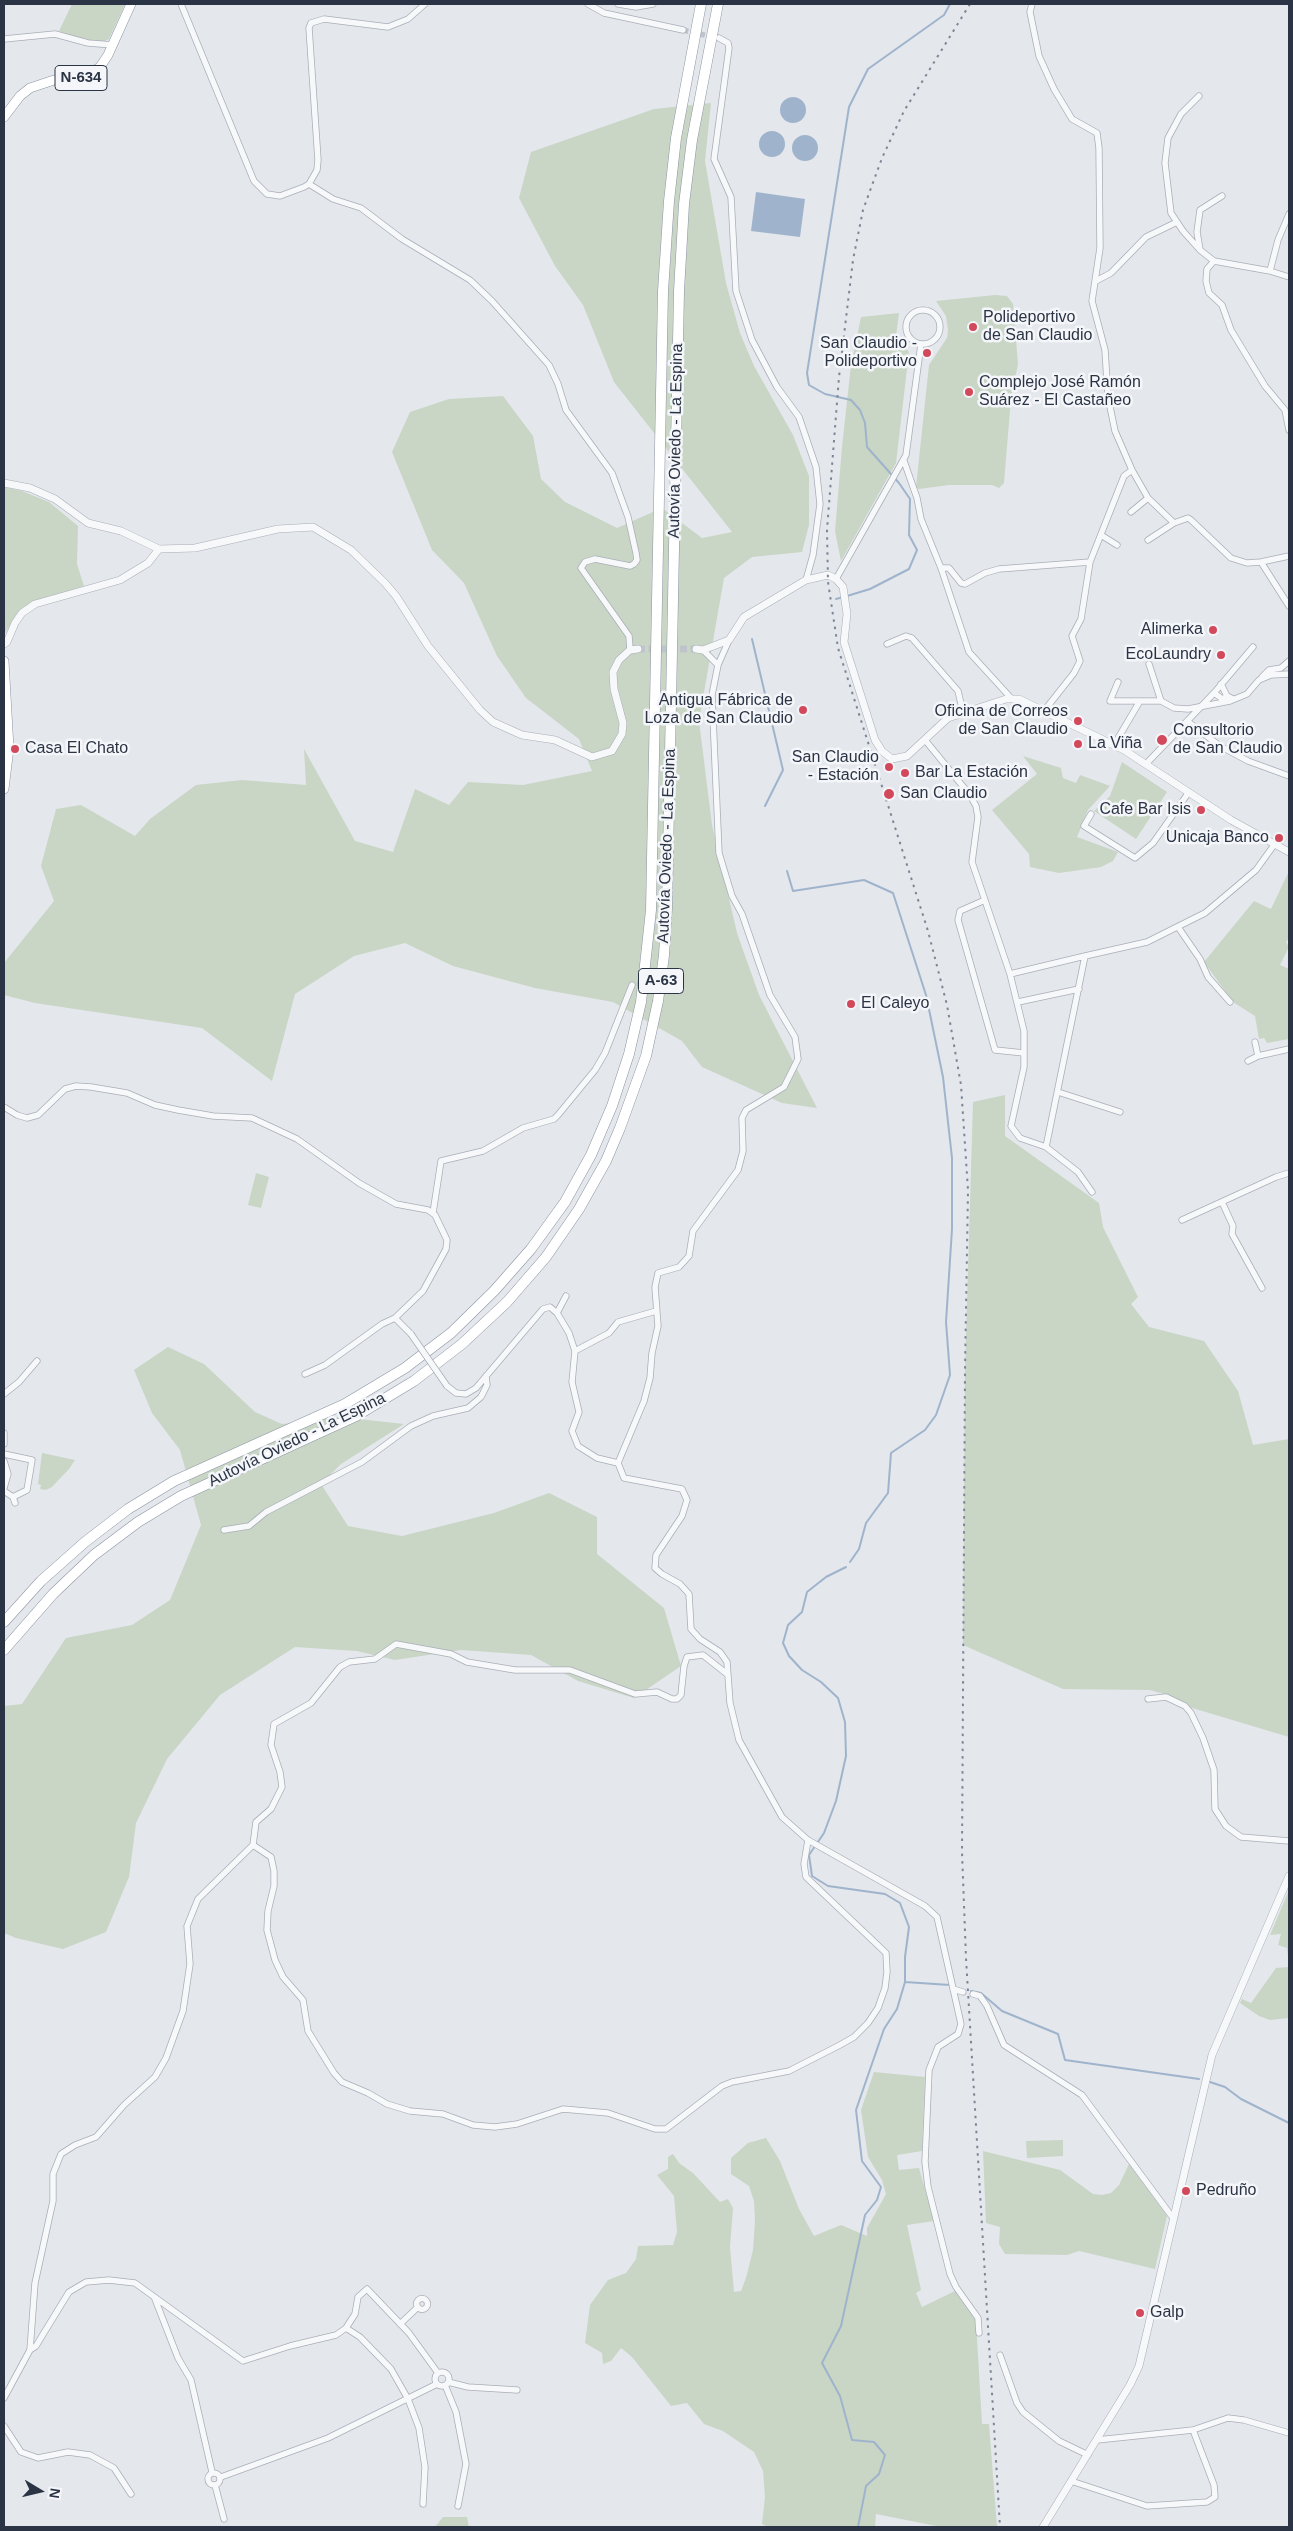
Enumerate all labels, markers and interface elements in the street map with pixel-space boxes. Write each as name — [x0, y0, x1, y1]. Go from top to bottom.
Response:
road number: N-634 — [55, 66, 107, 90]
place label: Polideportivo de San Claudio — [983, 308, 1092, 346]
marker: Polideportivo de San Claudio — [967, 321, 979, 333]
place label: San Claudio - Polideportivo — [820, 334, 917, 372]
street label: Autovía Oviedo - La Espina — [665, 343, 687, 539]
marker: San Claudio - Polideportivo — [921, 347, 933, 359]
place label: Complejo José Ramón Suárez - El Castañeo — [979, 373, 1141, 411]
marker: Complejo José Ramón Suárez - El Castañeo — [963, 386, 975, 398]
place label: Alimerka — [1141, 620, 1203, 640]
marker: Alimerka — [1207, 624, 1219, 636]
place label: EcoLaundry — [1126, 645, 1211, 665]
marker: EcoLaundry — [1215, 649, 1227, 661]
place label: Antigua Fábrica de Loza de San Claudio — [644, 691, 793, 729]
place label: Oficina de Correos de San Claudio — [935, 702, 1068, 740]
marker: Antigua Fábrica de Loza de San Claudio — [797, 704, 809, 716]
marker: Oficina de Correos de San Claudio — [1072, 715, 1084, 727]
place label: Consultorio de San Claudio — [1173, 721, 1282, 759]
marker: Consultorio de San Claudio — [1155, 733, 1169, 747]
place label: La Viña — [1088, 734, 1142, 754]
marker: La Viña — [1072, 738, 1084, 750]
place label: Casa El Chato — [25, 739, 128, 759]
marker: Casa El Chato — [9, 743, 21, 755]
street label: Autovía Oviedo - La Espina — [654, 748, 680, 944]
place label: San Claudio - Estación — [792, 748, 879, 786]
marker: San Claudio - Estación — [883, 761, 895, 773]
place label: Bar La Estación — [915, 763, 1028, 783]
marker: Bar La Estación — [899, 767, 911, 779]
place label: San Claudio — [900, 784, 987, 804]
marker: San Claudio — [882, 787, 896, 801]
place label: Cafe Bar Isis — [1099, 800, 1191, 820]
marker: Cafe Bar Isis — [1195, 804, 1207, 816]
place label: Unicaja Banco — [1166, 828, 1269, 848]
marker: Unicaja Banco — [1273, 832, 1285, 844]
road number: A-63 — [638, 968, 684, 994]
place label: El Caleyo — [861, 994, 929, 1014]
marker: El Caleyo — [845, 998, 857, 1010]
street label: Autovía Oviedo - La Espina — [205, 1389, 389, 1491]
place label: Pedruño — [1196, 2181, 1256, 2201]
marker: Pedruño — [1180, 2185, 1192, 2197]
place label: Galp — [1150, 2303, 1184, 2323]
marker: Galp — [1134, 2307, 1146, 2319]
north arrow — [15, 2466, 65, 2516]
text: N — [46, 2487, 64, 2500]

